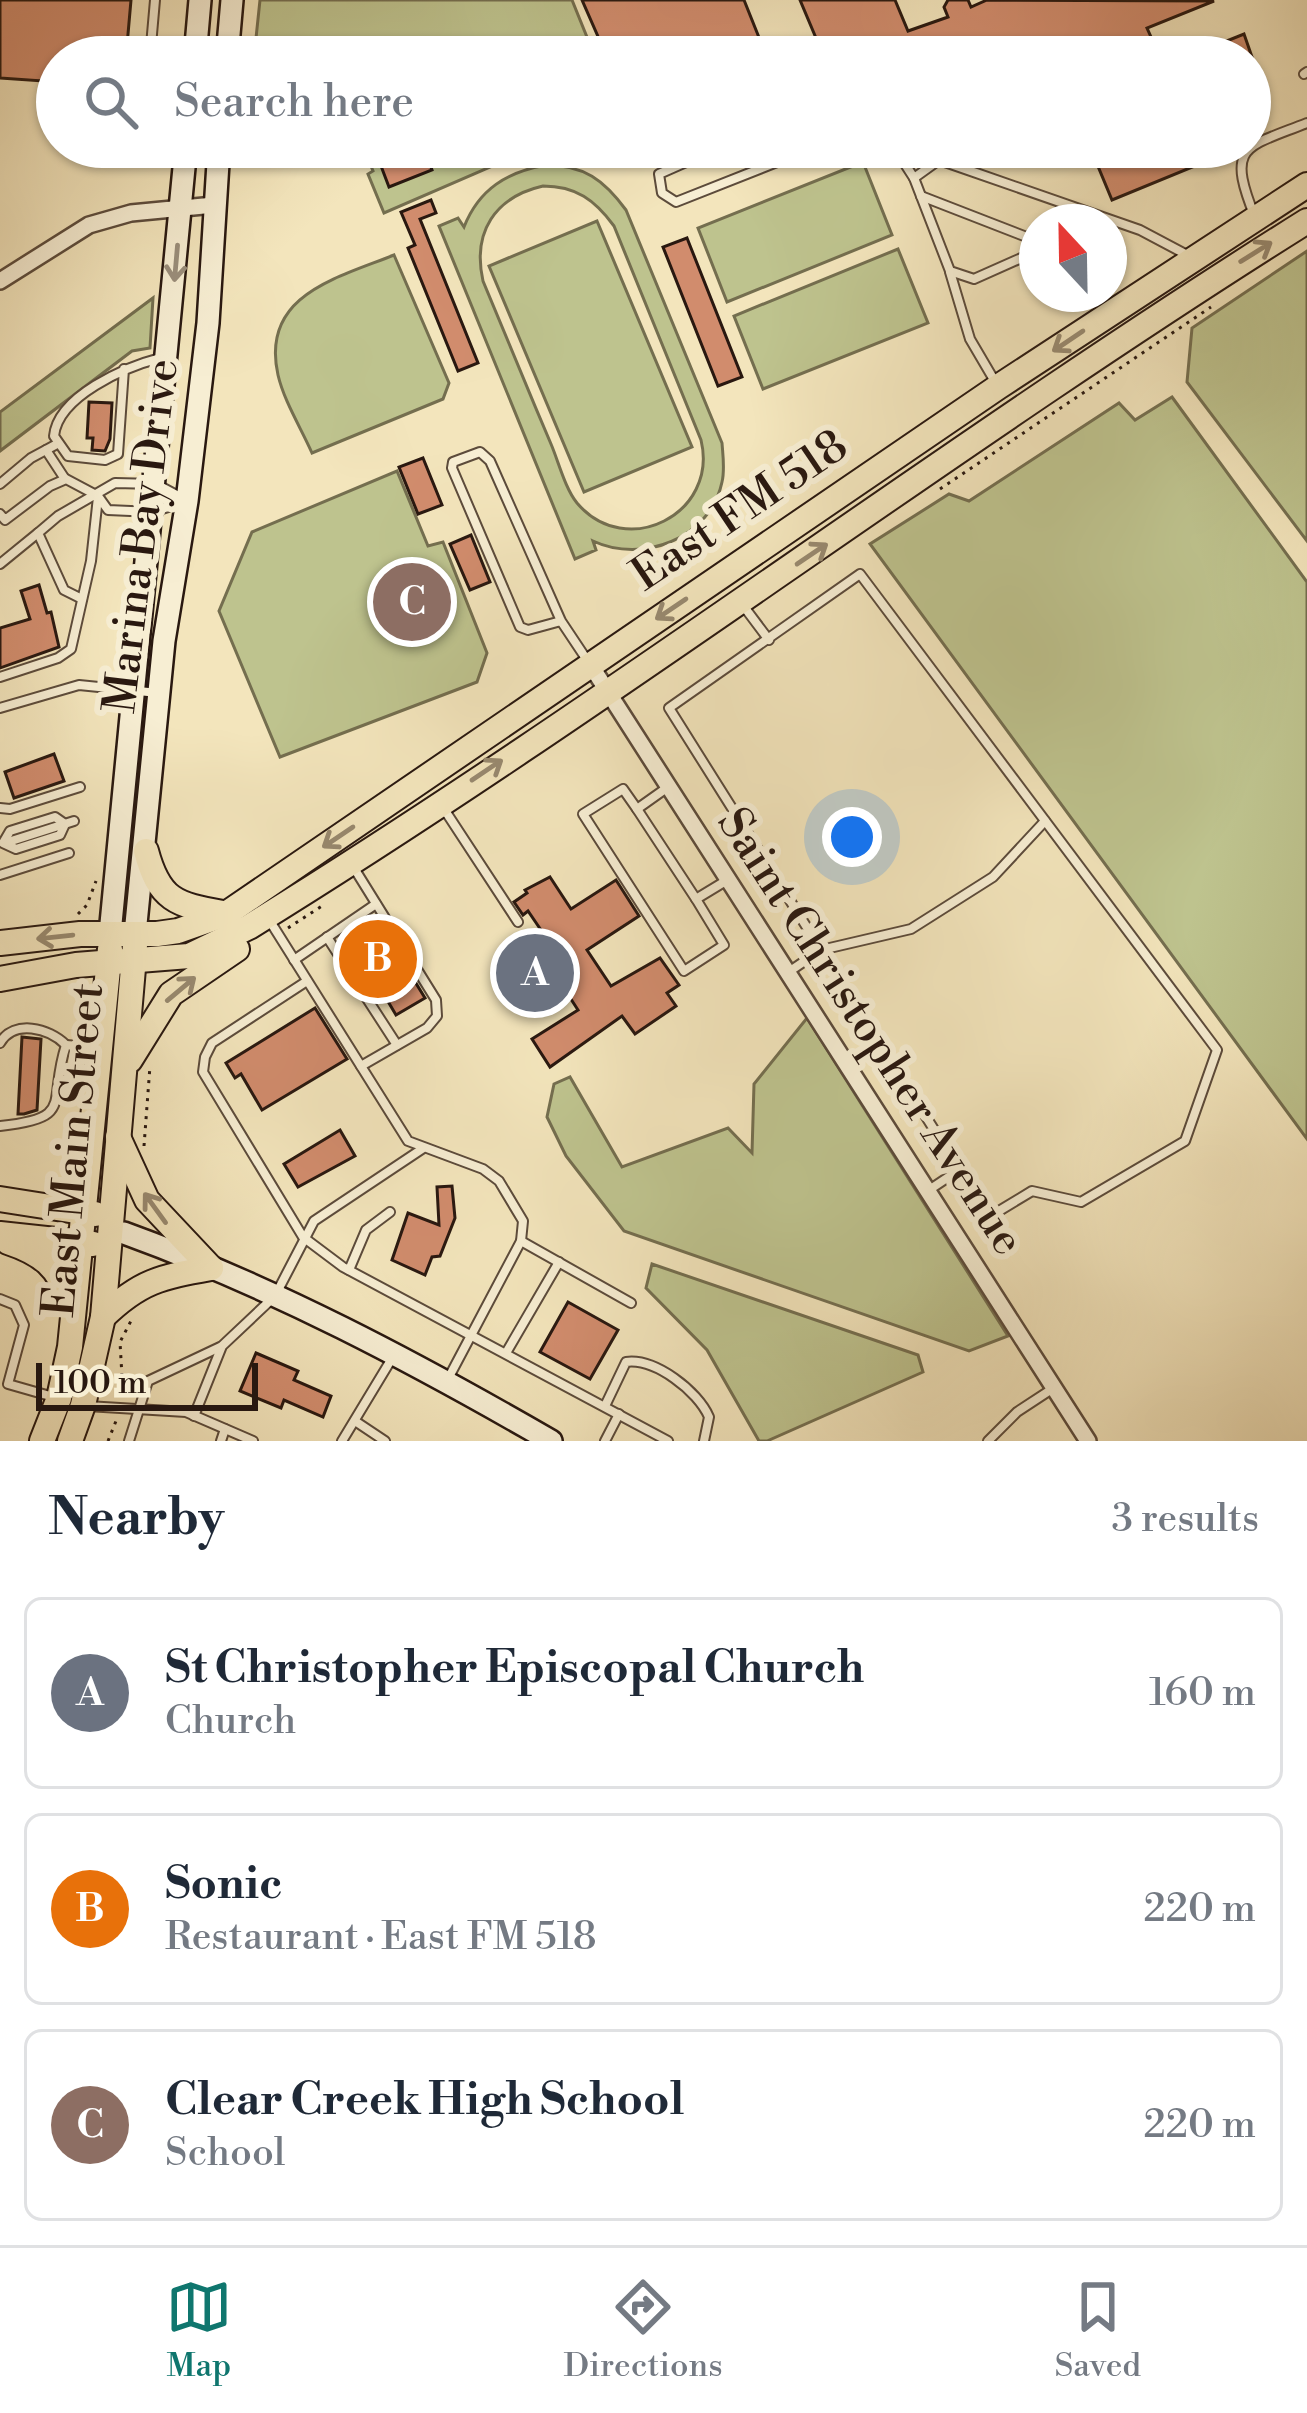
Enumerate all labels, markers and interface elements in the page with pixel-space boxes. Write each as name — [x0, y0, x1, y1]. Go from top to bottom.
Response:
search box — [36, 36, 1271, 168]
icon: search — [78, 69, 144, 135]
text: Search here — [174, 74, 414, 131]
north arrow — [1019, 204, 1127, 312]
one-way arrow — [1239, 240, 1273, 265]
one-way arrow — [164, 243, 187, 282]
one-way arrow — [1052, 328, 1086, 353]
street label: Marina Bay Drive — [92, 356, 192, 716]
street label: East FM 518 — [621, 418, 859, 604]
one-way arrow — [795, 542, 828, 567]
pin: C — [373, 557, 451, 647]
one-way arrow — [655, 596, 688, 621]
one-way arrow — [470, 758, 504, 783]
street label: Saint Christopher Avenue — [704, 798, 1036, 1266]
your location — [822, 807, 882, 867]
one-way arrow — [322, 824, 356, 849]
pin: B — [339, 914, 417, 1004]
one-way arrow — [36, 926, 75, 948]
pin: A — [496, 928, 574, 1018]
one-way arrow — [164, 976, 196, 1003]
street label: East Main Street — [31, 981, 117, 1319]
one-way arrow — [142, 1192, 168, 1225]
scale bar — [36, 1357, 258, 1410]
text: 100 m — [54, 1363, 147, 1404]
text: Nearby — [48, 1487, 224, 1551]
text: 3 results — [1111, 1495, 1259, 1544]
text: St Christopher Episcopal Church — [165, 1640, 864, 1697]
text: A — [76, 1669, 104, 1718]
text: 160 m — [1149, 1669, 1256, 1718]
text: Church — [165, 1697, 296, 1746]
text: Sonic — [165, 1856, 283, 1913]
text: B — [75, 1885, 105, 1934]
text: 220 m — [1143, 1885, 1256, 1934]
text: Restaurant · East FM 518 — [165, 1913, 597, 1962]
text: Clear Creek High School — [165, 2072, 684, 2129]
text: C — [76, 2101, 104, 2150]
text: 220 m — [1143, 2101, 1256, 2150]
text: School — [165, 2129, 285, 2178]
tab: Map — [166, 2274, 232, 2387]
tab: Directions — [564, 2274, 723, 2387]
tab: Saved — [1054, 2274, 1141, 2387]

